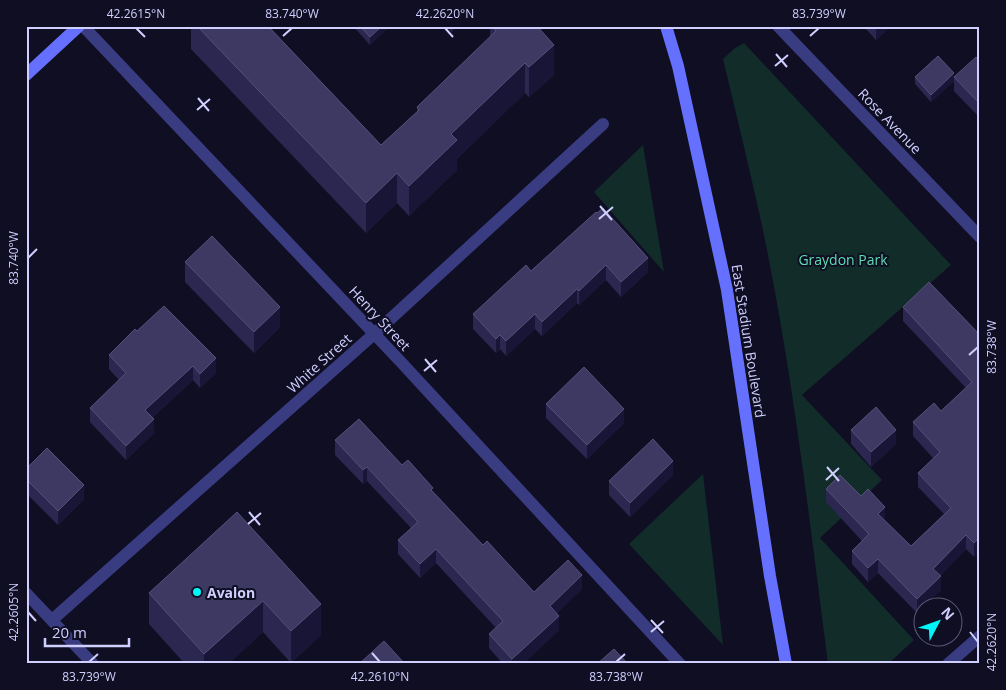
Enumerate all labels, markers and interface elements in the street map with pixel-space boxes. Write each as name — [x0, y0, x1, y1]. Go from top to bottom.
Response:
text: 42.2615°N — [107, 5, 165, 22]
text: 83.740°W — [265, 5, 319, 22]
text: 42.2620°N — [416, 5, 474, 22]
text: 83.739°W — [792, 5, 846, 22]
street label: Rose Avenue — [854, 84, 926, 158]
text: 83.740°W — [5, 231, 22, 285]
park label: Graydon Park — [798, 250, 888, 269]
street label: East Stadium Boulevard — [727, 263, 771, 419]
street label: Henry Street — [345, 281, 415, 355]
text: 83.738°W — [983, 320, 1000, 374]
street label: White Street — [283, 329, 355, 397]
text: 42.2605°N — [5, 583, 22, 641]
place label: Avalon — [207, 583, 255, 602]
marker: Avalon — [191, 586, 203, 598]
north arrow — [914, 598, 964, 648]
text: N — [937, 603, 959, 624]
text: 42.2620°N — [983, 613, 1000, 671]
scale bar — [45, 615, 129, 647]
text: 20 m — [52, 622, 87, 642]
text: 83.739°W — [62, 668, 116, 685]
text: 42.2610°N — [351, 668, 409, 685]
text: 83.738°W — [589, 668, 643, 685]

